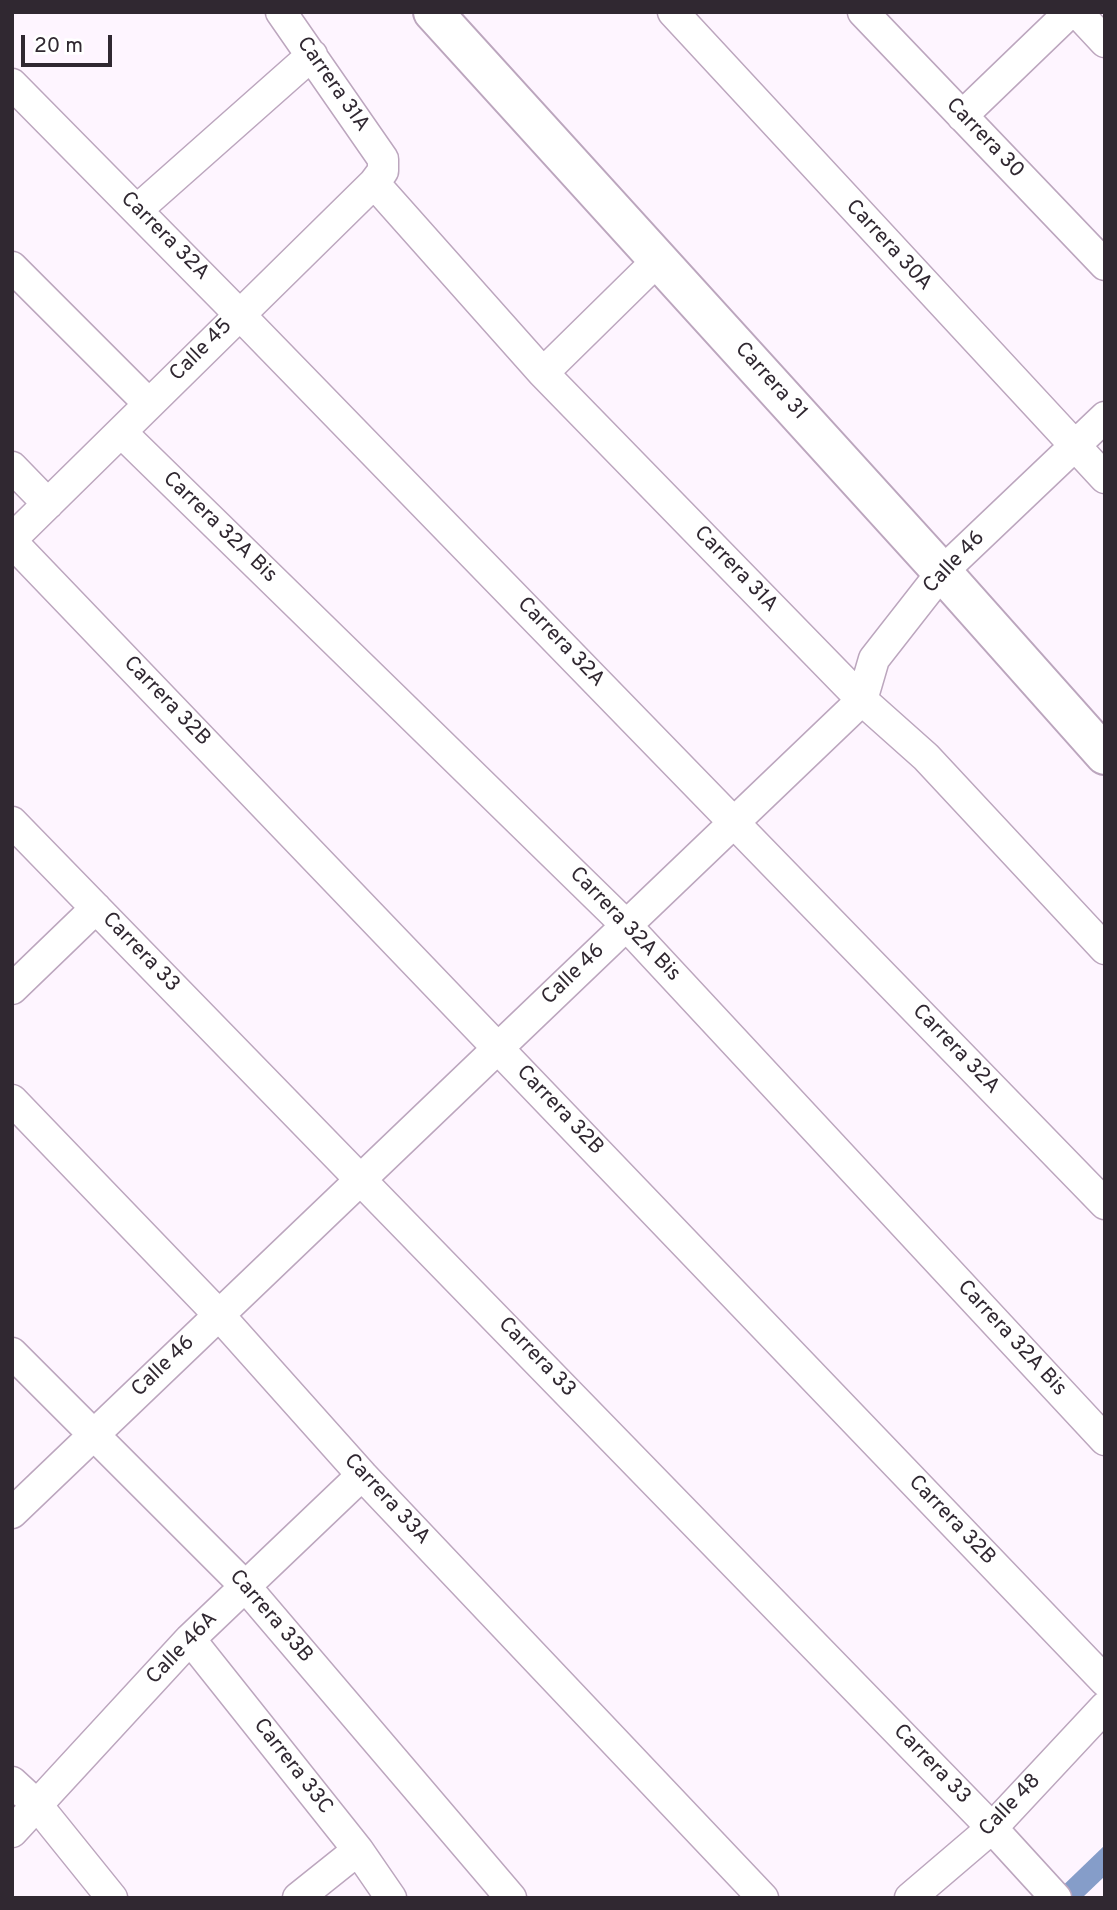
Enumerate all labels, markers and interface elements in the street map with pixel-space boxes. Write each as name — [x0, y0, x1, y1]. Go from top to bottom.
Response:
scale bar — [24, 21, 116, 65]
text: 20 m — [34, 33, 83, 60]
street label: Carrera 31A — [290, 33, 374, 137]
street label: Carrera 30 — [940, 94, 1028, 184]
street label: Carrera 32A — [114, 187, 214, 287]
street label: Carrera 30A — [839, 195, 937, 297]
street label: Calle 45 — [166, 315, 238, 387]
street label: Carrera 31 — [728, 338, 812, 426]
street label: Carrera 32A Bis — [157, 467, 281, 589]
street label: Carrera 31A — [688, 522, 782, 618]
street label: Calle 46 — [919, 526, 991, 600]
street label: Carrera 32A — [511, 593, 609, 693]
street label: Carrera 32B — [117, 652, 215, 752]
street label: Carrera 32A Bis — [563, 863, 685, 987]
street label: Carrera 33 — [96, 908, 184, 998]
street label: Calle 46 — [537, 939, 611, 1011]
street label: Carrera 32A — [906, 1000, 1004, 1100]
street label: Carrera 32B — [510, 1061, 608, 1161]
street label: Carrera 32A Bis — [951, 1276, 1071, 1402]
street label: Carrera 33 — [492, 1313, 580, 1403]
street label: Calle 46 — [127, 1331, 201, 1403]
street label: Carrera 33A — [338, 1449, 434, 1551]
street label: Carrera 32B — [902, 1471, 1000, 1571]
street label: Carrera 33B — [223, 1565, 317, 1669]
street label: Calle 46A — [142, 1607, 224, 1691]
street label: Carrera 33C — [247, 1714, 337, 1820]
street label: Carrera 33 — [887, 1720, 975, 1810]
street label: Calle 48 — [975, 1769, 1047, 1843]

